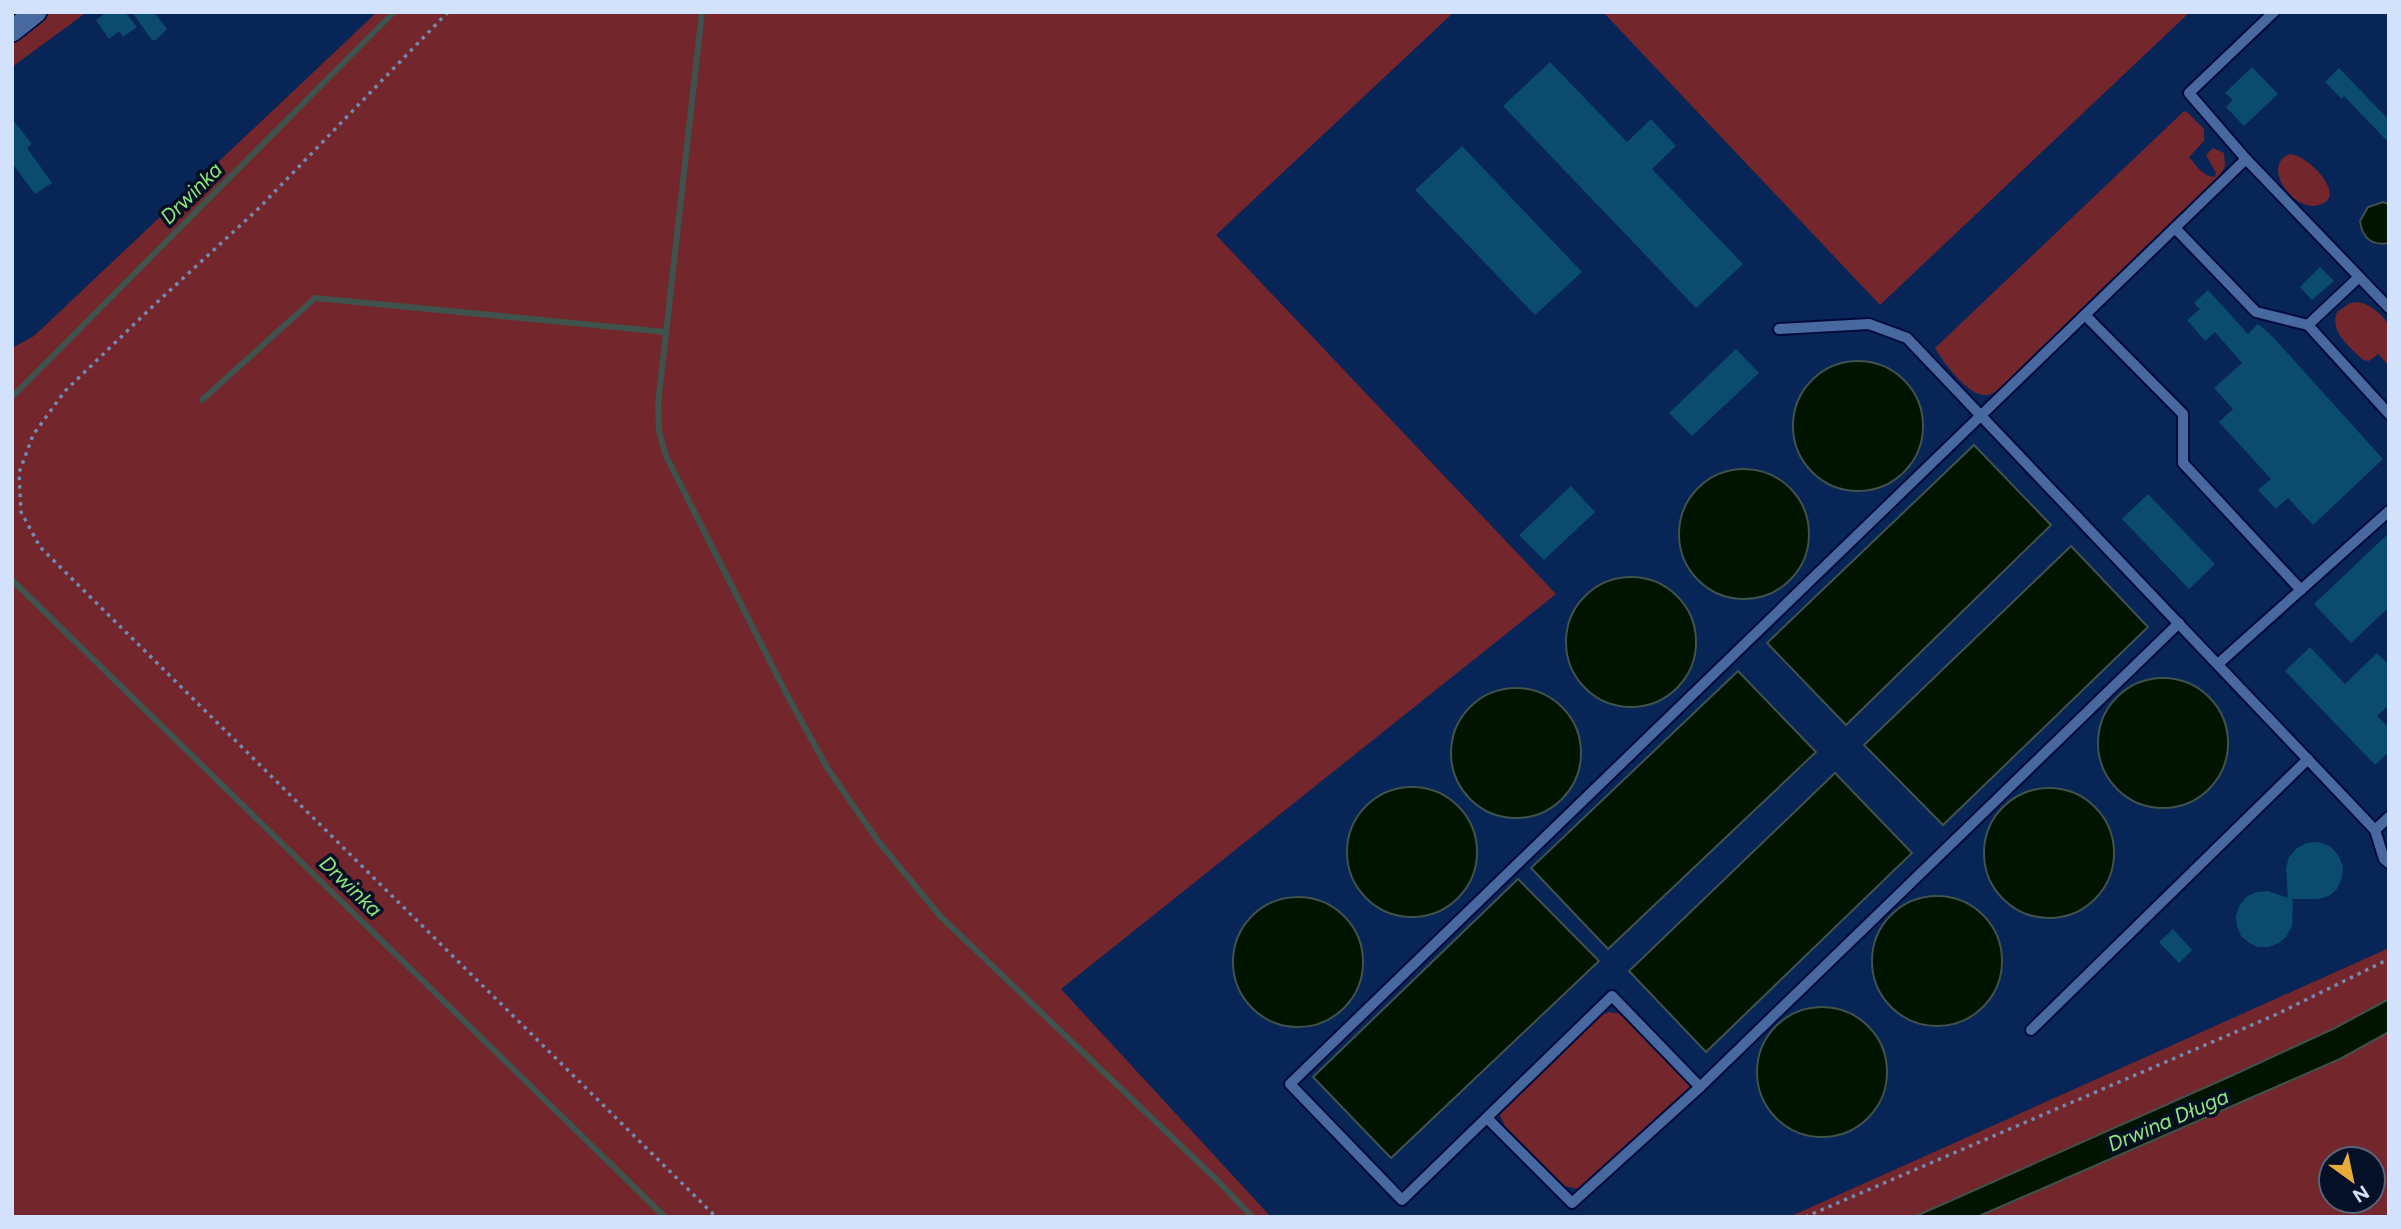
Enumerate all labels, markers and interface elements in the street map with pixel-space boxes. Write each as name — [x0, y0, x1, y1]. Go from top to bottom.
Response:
water label: Drwinka — [155, 157, 227, 229]
water label: Drwinka — [315, 850, 387, 922]
water label: Drwina Długa — [2104, 1083, 2232, 1157]
north arrow — [2317, 1145, 2387, 1215]
text: N — [2349, 1180, 2373, 1207]

